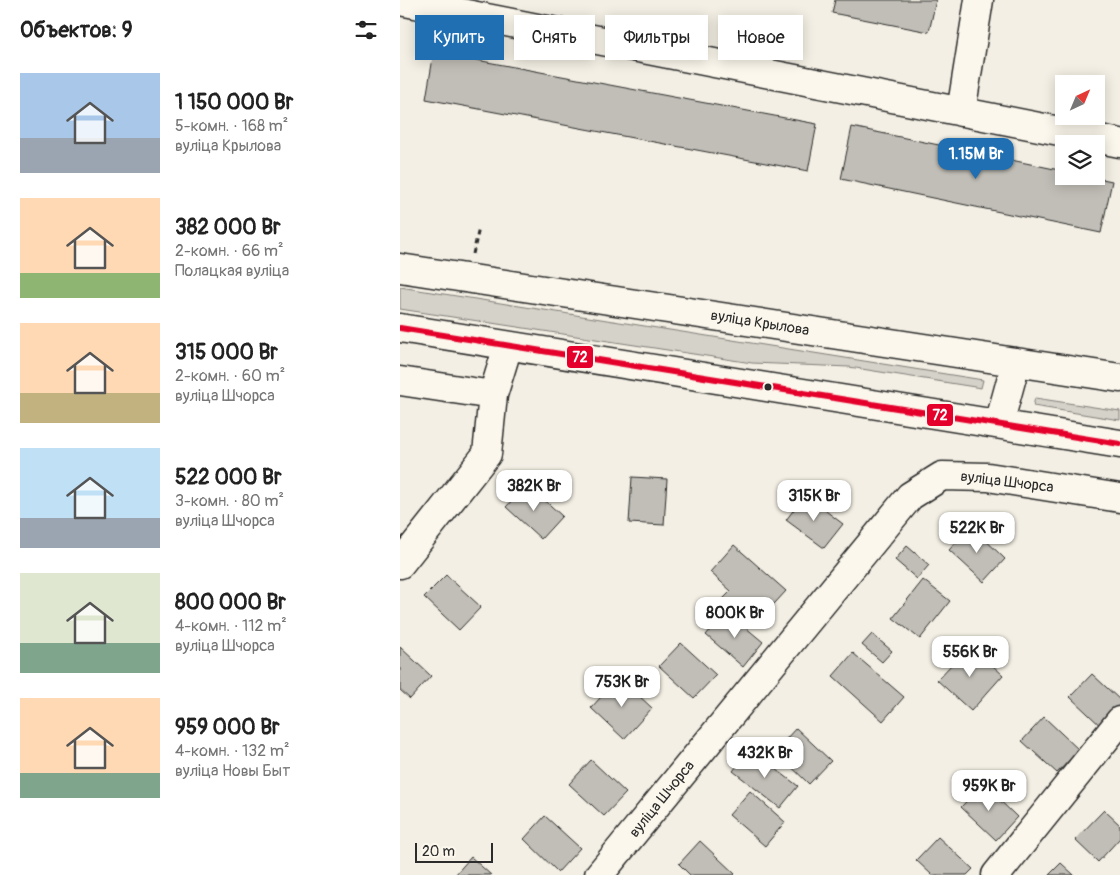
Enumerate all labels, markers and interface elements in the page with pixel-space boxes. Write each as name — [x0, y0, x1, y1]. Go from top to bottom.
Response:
chip: Купить — [415, 15, 504, 60]
chip: Снять — [514, 15, 595, 60]
chip: Фильтры — [605, 15, 708, 60]
chip: Новое — [718, 15, 803, 60]
icon: filters — [352, 16, 380, 44]
text: Объектов: 9 — [20, 17, 133, 44]
north arrow — [1055, 75, 1105, 125]
map controls — [1055, 75, 1105, 185]
text: 1 150 000 Br — [175, 89, 293, 116]
icon: home — [60, 93, 120, 153]
text: 5-комн. · 168 m² — [175, 116, 288, 136]
button: layers — [1055, 135, 1105, 185]
text: вуліца Крылова — [175, 136, 281, 156]
pin: 1.15M Br — [924, 138, 1028, 180]
text: 1.15M Br — [949, 144, 1003, 164]
text: 382 000 Br — [175, 214, 281, 241]
icon: home — [60, 218, 120, 278]
text: 2-комн. · 66 m² — [175, 241, 284, 261]
text: Полацкая вуліца — [175, 261, 289, 281]
street label: вуліца Крылова — [709, 306, 811, 340]
text: 315 000 Br — [175, 339, 278, 366]
icon: home — [60, 343, 120, 403]
line badge: 72 — [566, 345, 594, 369]
text: 72 — [572, 349, 588, 366]
text: 2-комн. · 60 m² — [175, 366, 285, 386]
unlabelled marker — [763, 382, 773, 392]
text: вуліца Шчорса — [175, 386, 275, 406]
line badge: 72 — [926, 403, 954, 427]
text: 72 — [932, 407, 948, 424]
text: 522 000 Br — [175, 464, 281, 491]
street label: вуліца Шчорса — [959, 467, 1055, 497]
icon: home — [60, 468, 120, 528]
pin: 382K Br — [488, 470, 580, 512]
text: 382K Br — [507, 476, 561, 496]
pin: 315K Br — [768, 480, 860, 522]
text: 315K Br — [788, 486, 840, 506]
text: 3-комн. · 80 m² — [175, 491, 284, 511]
text: вуліца Шчорса — [175, 511, 275, 531]
pin: 522K Br — [931, 512, 1023, 554]
text: 522K Br — [950, 518, 1004, 538]
text: 800 000 Br — [175, 589, 286, 616]
icon: home — [60, 593, 120, 653]
pin: 800K Br — [689, 596, 781, 639]
text: 800K Br — [706, 603, 764, 623]
text: 4-комн. · 112 m² — [175, 616, 287, 636]
text: вуліца Шчорса — [175, 636, 275, 656]
pin: 556K Br — [924, 636, 1016, 678]
text: 556K Br — [943, 642, 997, 662]
pin: 753K Br — [576, 666, 668, 708]
text: 753K Br — [595, 672, 649, 692]
text: 959 000 Br — [175, 714, 280, 741]
icon: home — [60, 718, 120, 778]
pin: 432K Br — [719, 736, 811, 779]
text: 4-комн. · 132 m² — [175, 741, 289, 761]
text: 432K Br — [737, 743, 793, 763]
street label: вуліца Шчорса — [625, 757, 699, 841]
text: вуліца Новы Быт — [175, 761, 290, 781]
pin: 959K Br — [943, 770, 1035, 812]
text: 959K Br — [962, 776, 1016, 796]
scale bar — [415, 840, 492, 863]
text: 20 m — [422, 843, 455, 860]

